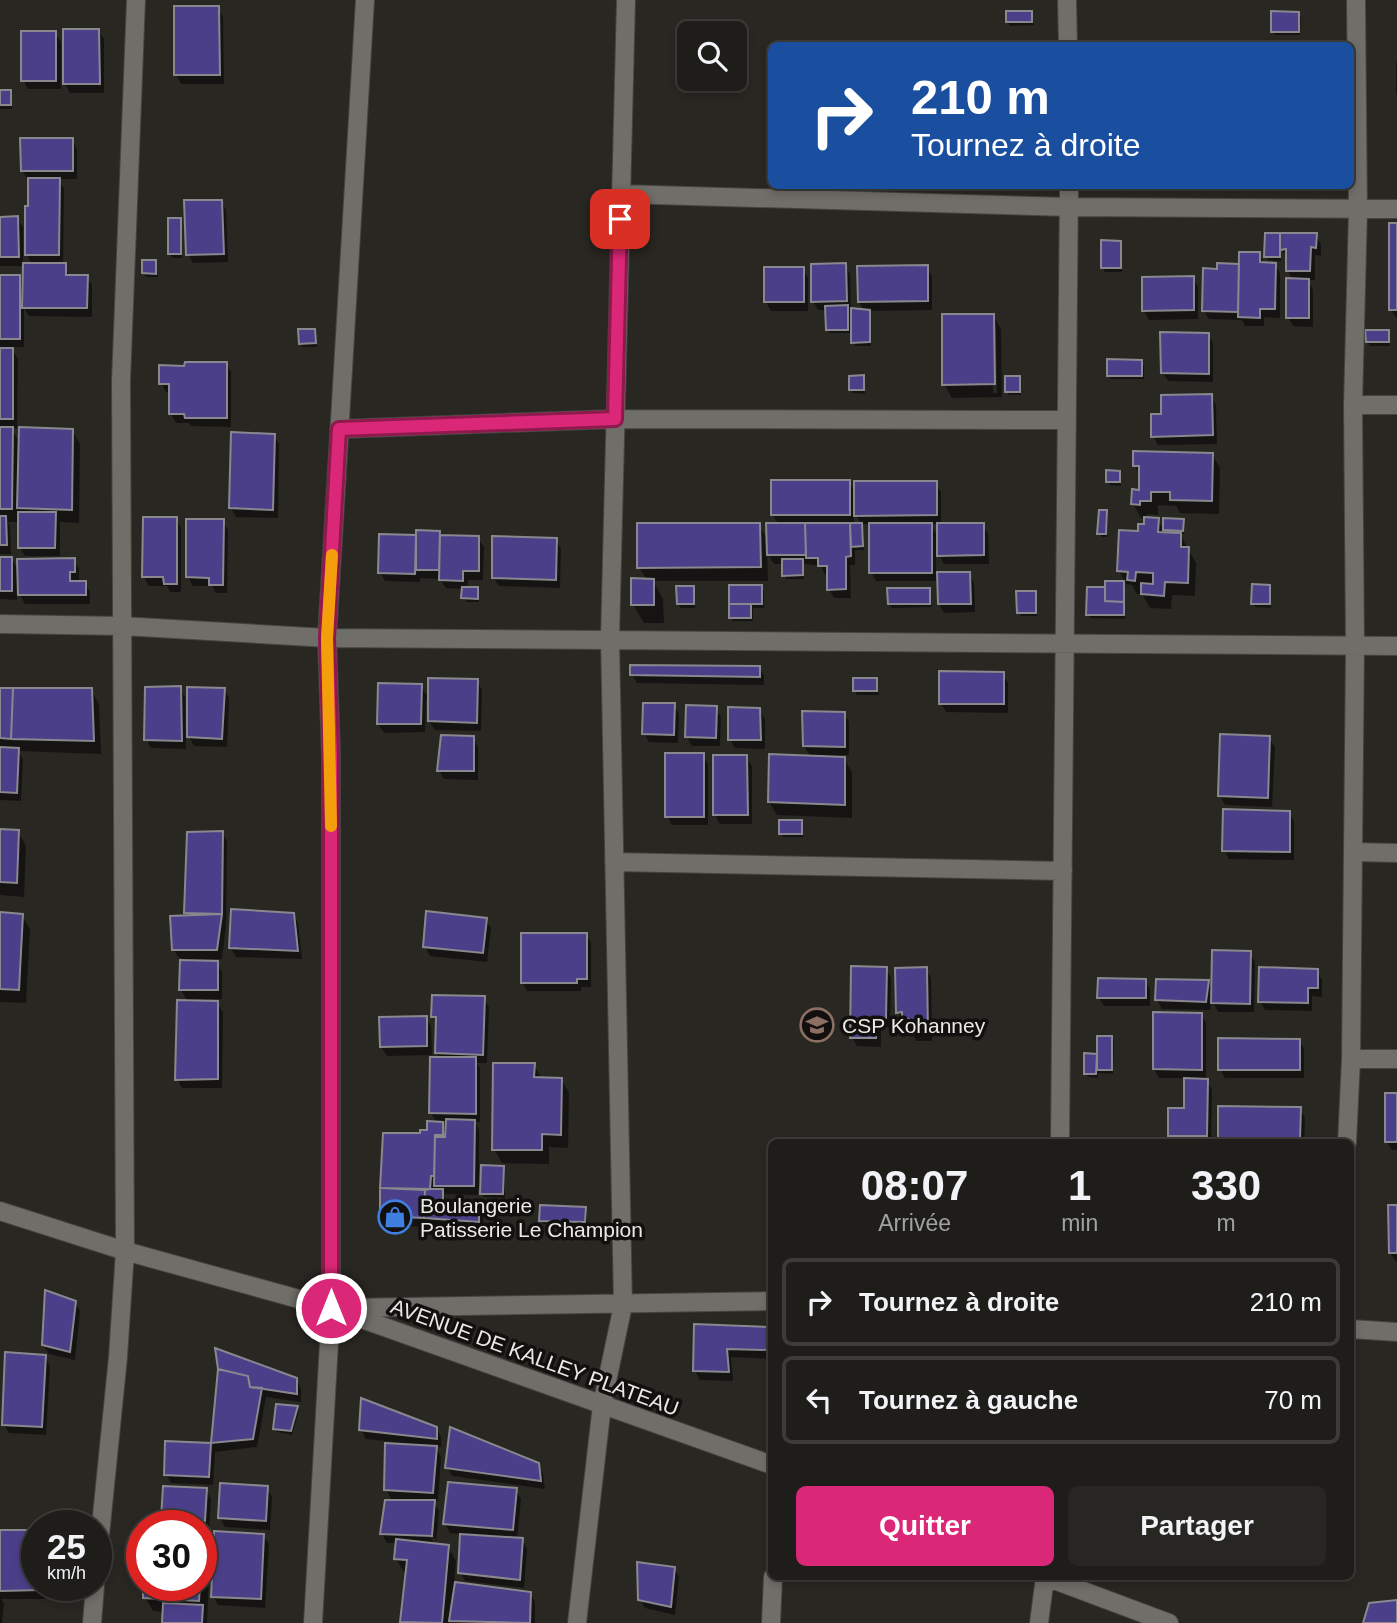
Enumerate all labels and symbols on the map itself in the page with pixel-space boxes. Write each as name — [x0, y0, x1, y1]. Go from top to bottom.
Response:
pin — [590, 189, 650, 249]
school or university icon: CSP Kohanney — [798, 1006, 836, 1044]
place label: CSP Kohanney — [842, 1014, 986, 1037]
place label: Boulangerie Patisserie Le Champion — [420, 1194, 643, 1241]
shop icon: Boulangerie Patisserie Le Champion — [376, 1198, 414, 1236]
position arrow — [294, 1271, 368, 1345]
street label: AVENUE DE KALLEY PLATEAU — [388, 1294, 682, 1420]
speed limit sign: 30 — [126, 1510, 217, 1601]

